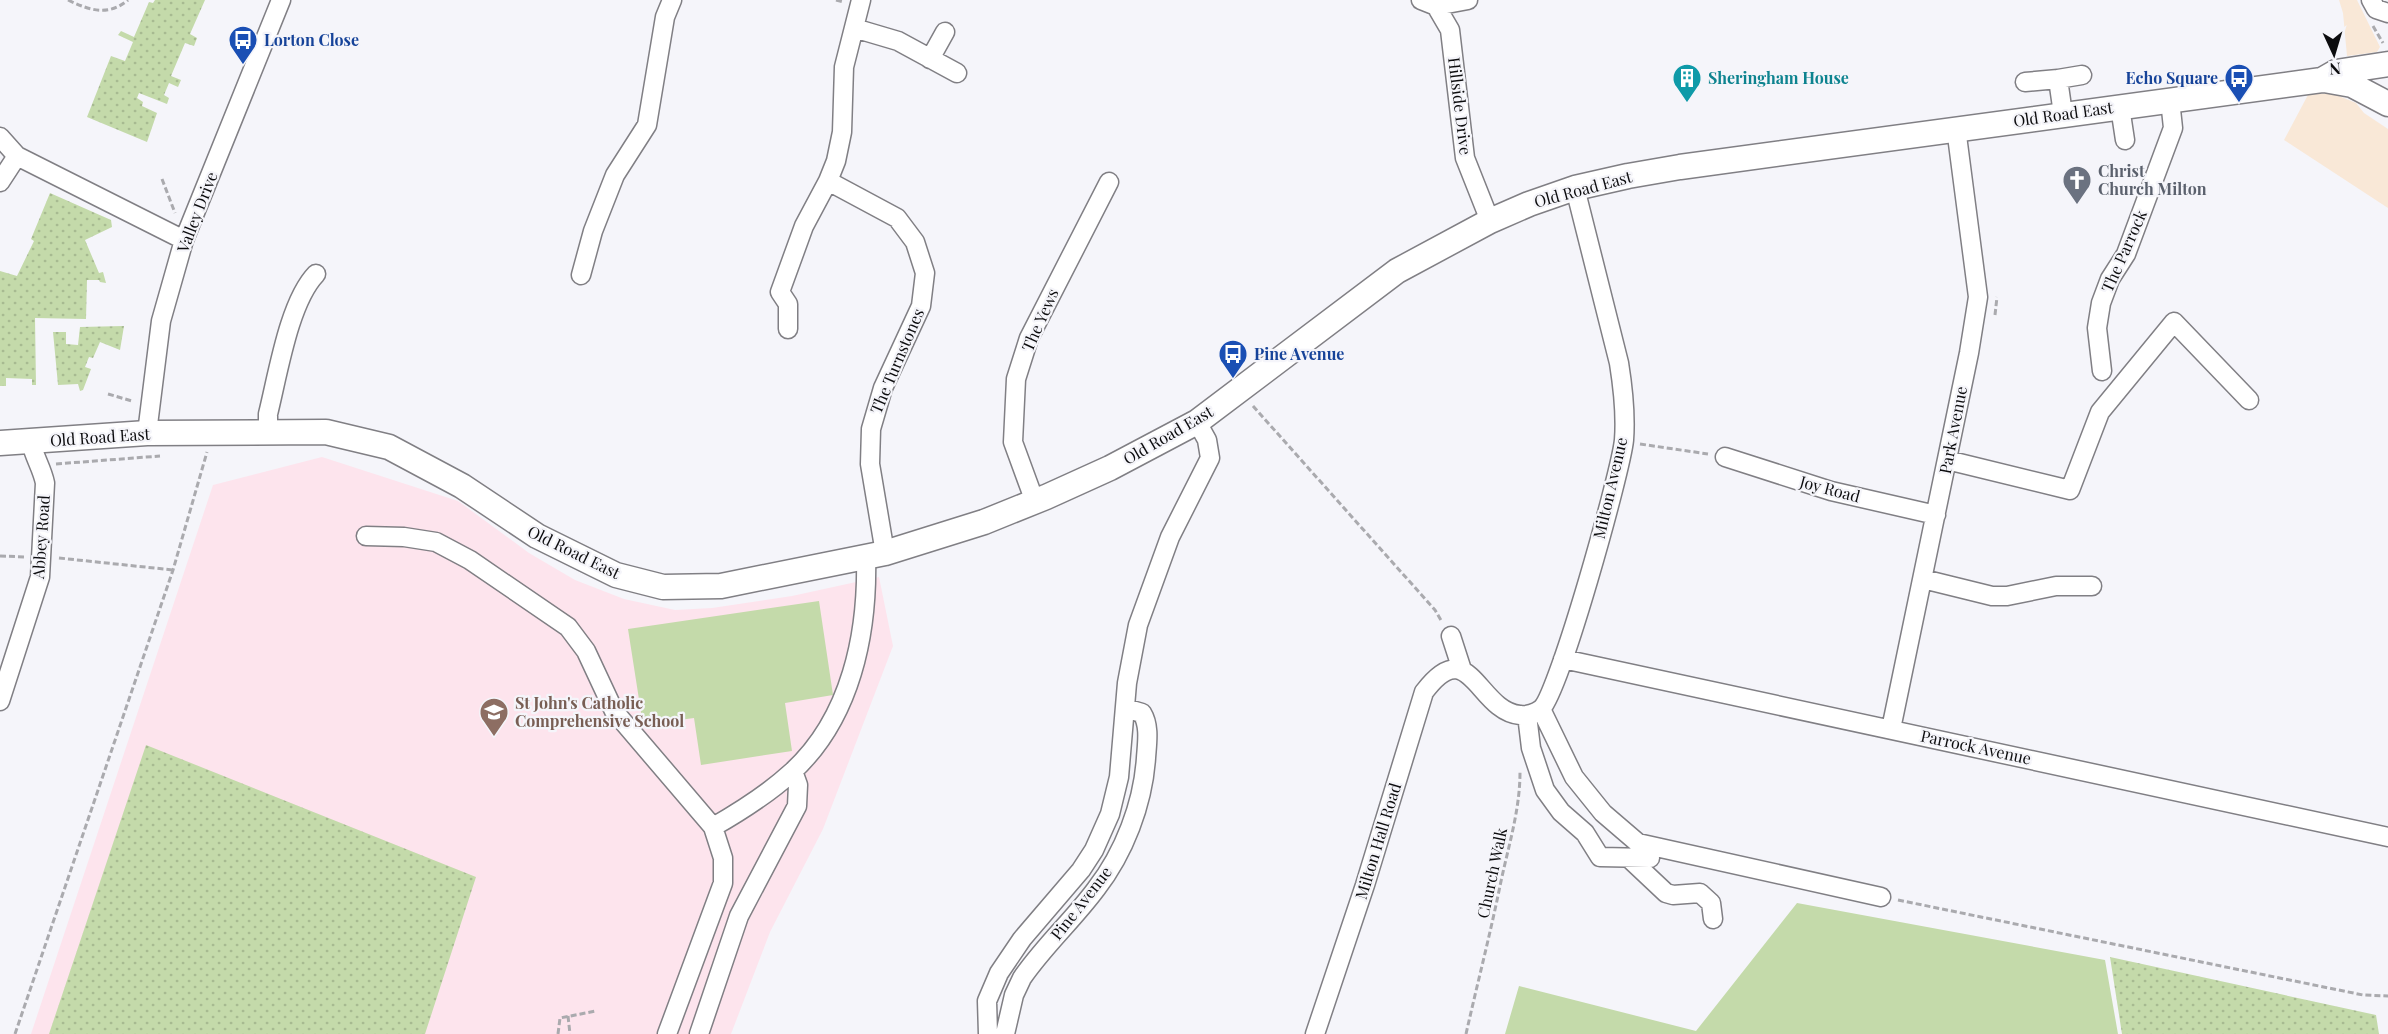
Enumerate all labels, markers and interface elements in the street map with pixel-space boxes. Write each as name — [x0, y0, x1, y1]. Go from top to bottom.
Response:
bus stop icon: Lorton Close — [227, 24, 259, 66]
north arrow — [2304, 24, 2364, 84]
place label: Lorton Close — [264, 29, 359, 50]
street label: Hillside Drive — [1444, 56, 1477, 156]
text: N — [2328, 59, 2342, 80]
building icon: Sheringham House — [1671, 62, 1703, 104]
bus stop icon: Echo Square — [2223, 62, 2255, 104]
place label: Sheringham House — [1708, 67, 1849, 88]
place label: Echo Square — [2125, 67, 2218, 88]
street label: Old Road East — [2012, 96, 2114, 131]
place label: Christ Church Milton — [2098, 160, 2207, 199]
church icon: Christ Church Milton — [2061, 164, 2093, 206]
street label: Old Road East — [1532, 165, 1634, 212]
street label: Valley Drive — [171, 168, 222, 256]
street label: The Parrock — [2096, 206, 2151, 295]
street label: The Yews — [1016, 285, 1063, 354]
street label: The Turnstones — [865, 305, 928, 417]
bus stop icon: Pine Avenue — [1217, 338, 1249, 380]
place label: Pine Avenue — [1254, 343, 1344, 364]
street label: Park Avenue — [1934, 384, 1971, 476]
street label: Old Road East — [1119, 400, 1217, 469]
street label: Old Road East — [49, 423, 151, 450]
street label: Milton Avenue — [1588, 435, 1631, 541]
street label: Joy Road — [1797, 470, 1863, 507]
street label: Abbey Road — [27, 494, 54, 581]
street label: Old Road East — [525, 520, 624, 583]
place label: St John's Catholic Comprehensive School — [515, 692, 684, 731]
school or university icon: St John's Catholic Comprehensive School — [478, 696, 510, 738]
street label: Parrock Avenue — [1919, 725, 2033, 768]
street label: Milton Hall Road — [1350, 780, 1405, 902]
street label: Church Walk — [1472, 825, 1511, 920]
street label: Pine Avenue — [1045, 862, 1116, 944]

